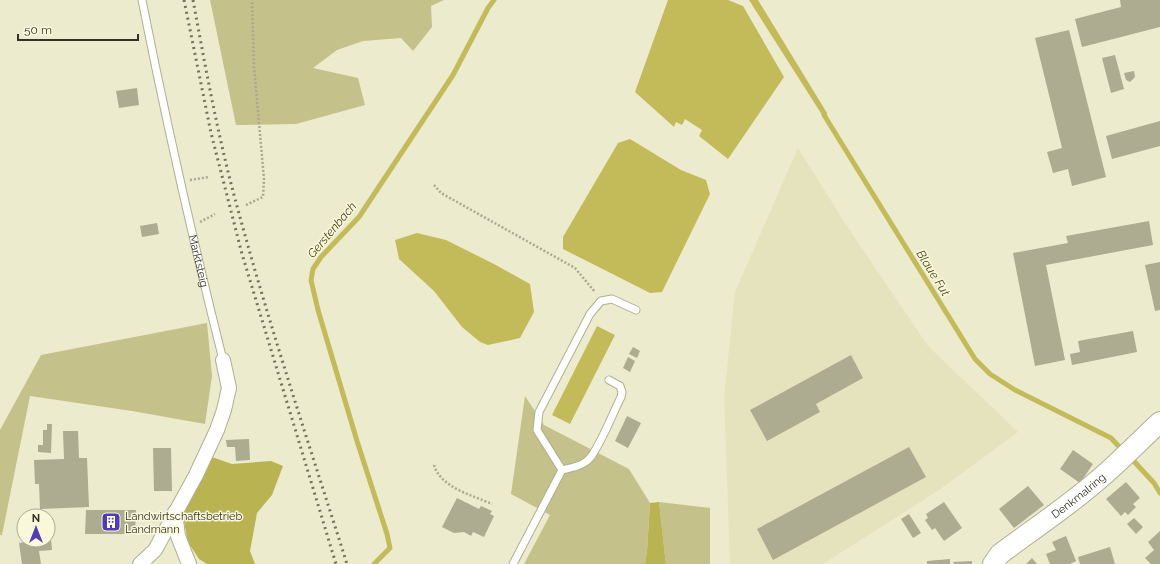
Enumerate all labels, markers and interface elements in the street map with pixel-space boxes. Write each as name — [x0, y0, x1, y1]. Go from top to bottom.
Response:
scale bar — [18, 16, 138, 42]
text: 50 m — [24, 23, 52, 37]
water label: Gerstenbach — [305, 199, 360, 261]
street label: Marktsteig — [186, 233, 211, 288]
water label: Blaue Fut — [913, 248, 953, 299]
street label: Denkmalring — [1049, 470, 1108, 521]
north arrow — [16, 508, 56, 548]
place label: Landwirtschaftsbetrieb Landmann — [125, 510, 242, 536]
building icon: Landwirtschaftsbetrieb Landmann — [100, 511, 122, 533]
text: N — [32, 512, 40, 525]

